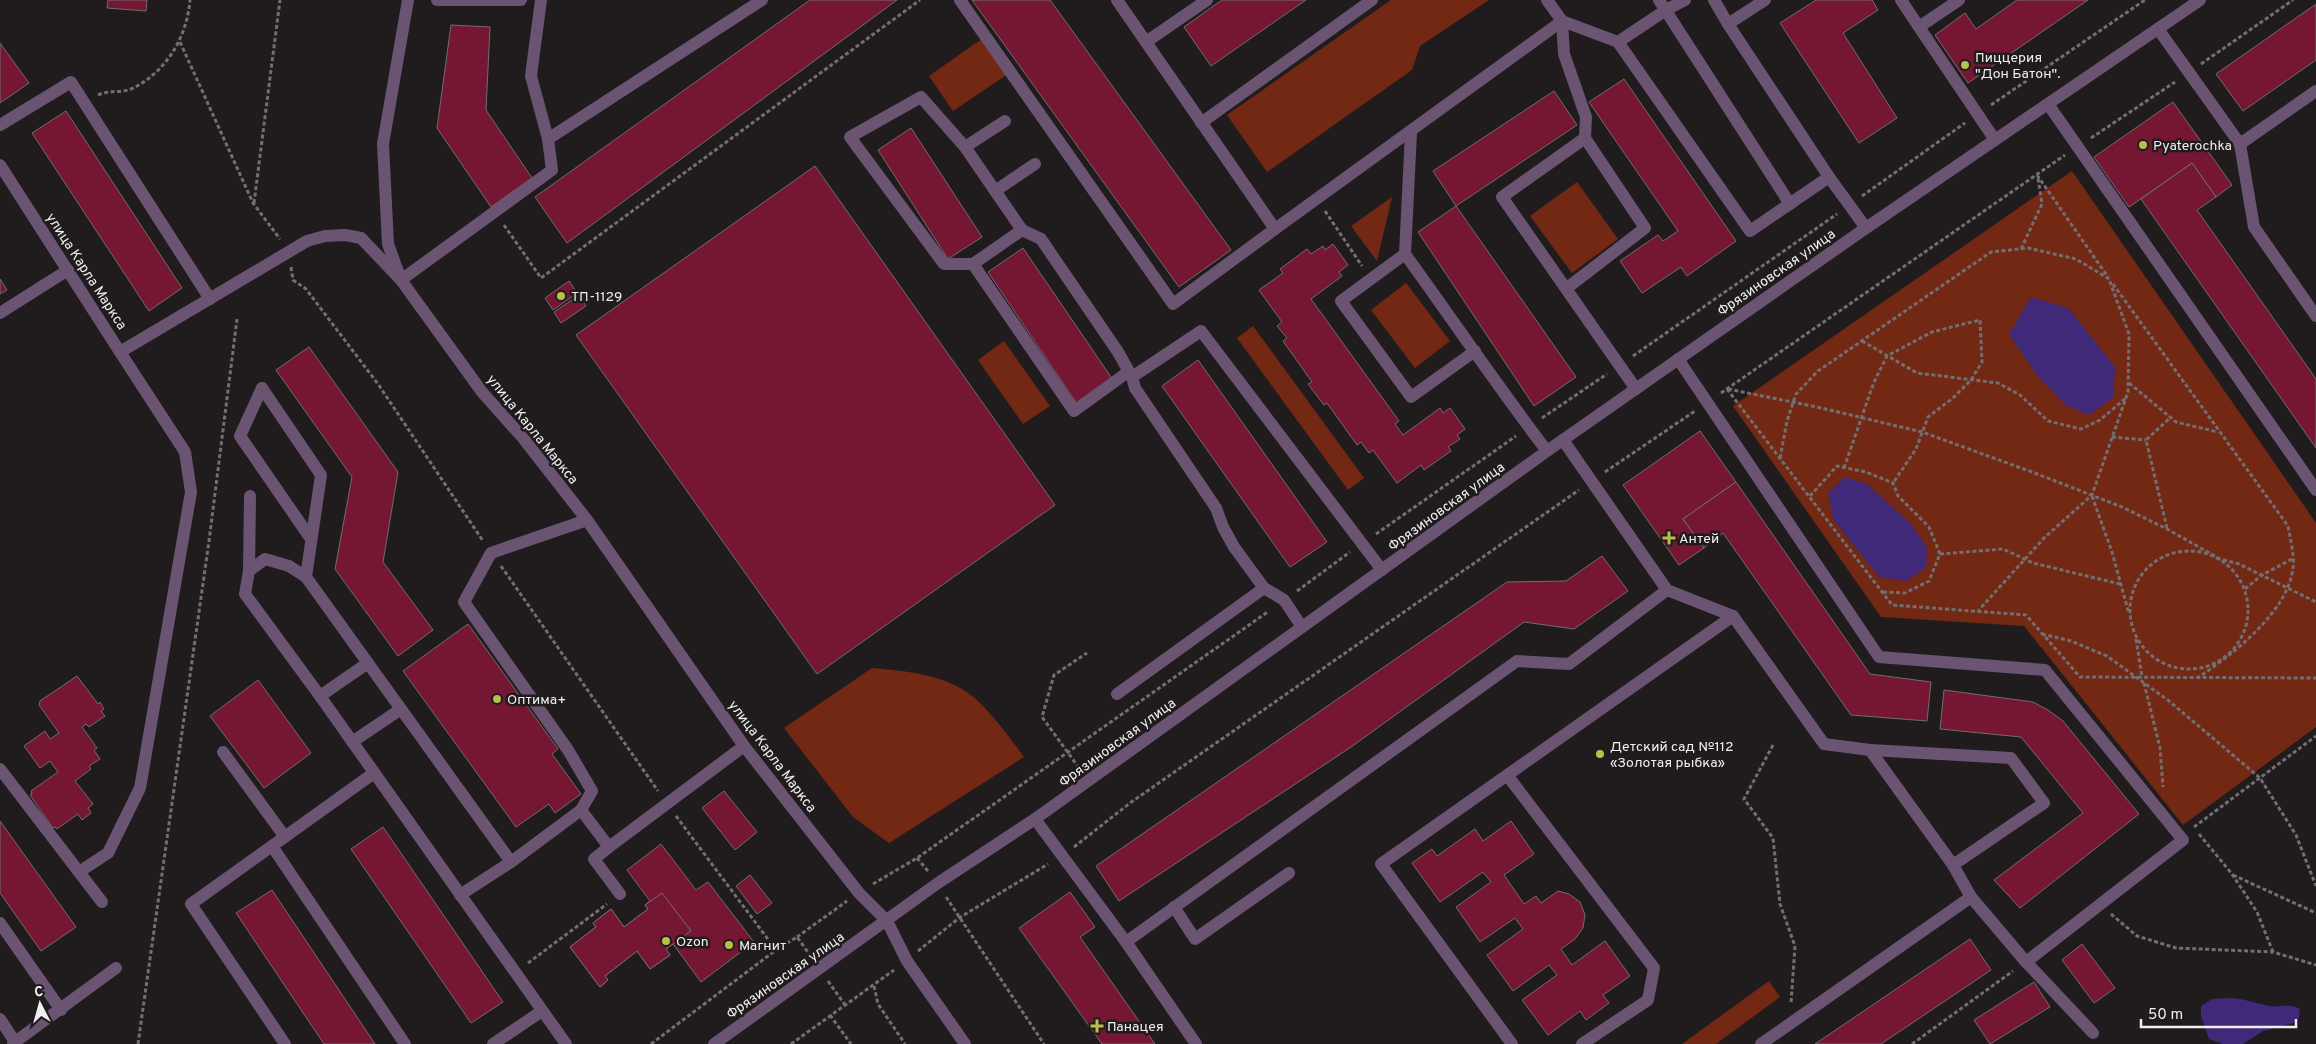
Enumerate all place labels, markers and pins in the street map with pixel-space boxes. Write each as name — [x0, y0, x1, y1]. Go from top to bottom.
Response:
place label: Пиццерия "Дон Батон". — [1975, 50, 2060, 83]
marker: Пиццерия "Дон Батон". — [1959, 59, 1971, 71]
place label: Pyaterochka — [2153, 138, 2232, 155]
marker: Pyaterochka — [2137, 139, 2149, 151]
place label: ТП-1129 — [571, 289, 622, 306]
marker: ТП-1129 — [555, 290, 567, 302]
place label: Антей — [1679, 531, 1719, 548]
marker: Антей — [1663, 532, 1675, 544]
place label: Оптима+ — [507, 692, 566, 709]
marker: Оптима+ — [491, 693, 503, 705]
place label: Детский сад №112 «Золотая рыбка» — [1610, 739, 1733, 772]
marker: Детский сад №112 «Золотая рыбка» — [1594, 748, 1606, 760]
place label: Ozon — [676, 934, 709, 951]
marker: Ozon — [660, 935, 672, 947]
place label: Магнит — [739, 938, 786, 955]
marker: Магнит — [723, 939, 735, 951]
place label: Панацея — [1107, 1019, 1164, 1036]
marker: Панацея — [1091, 1020, 1103, 1032]

